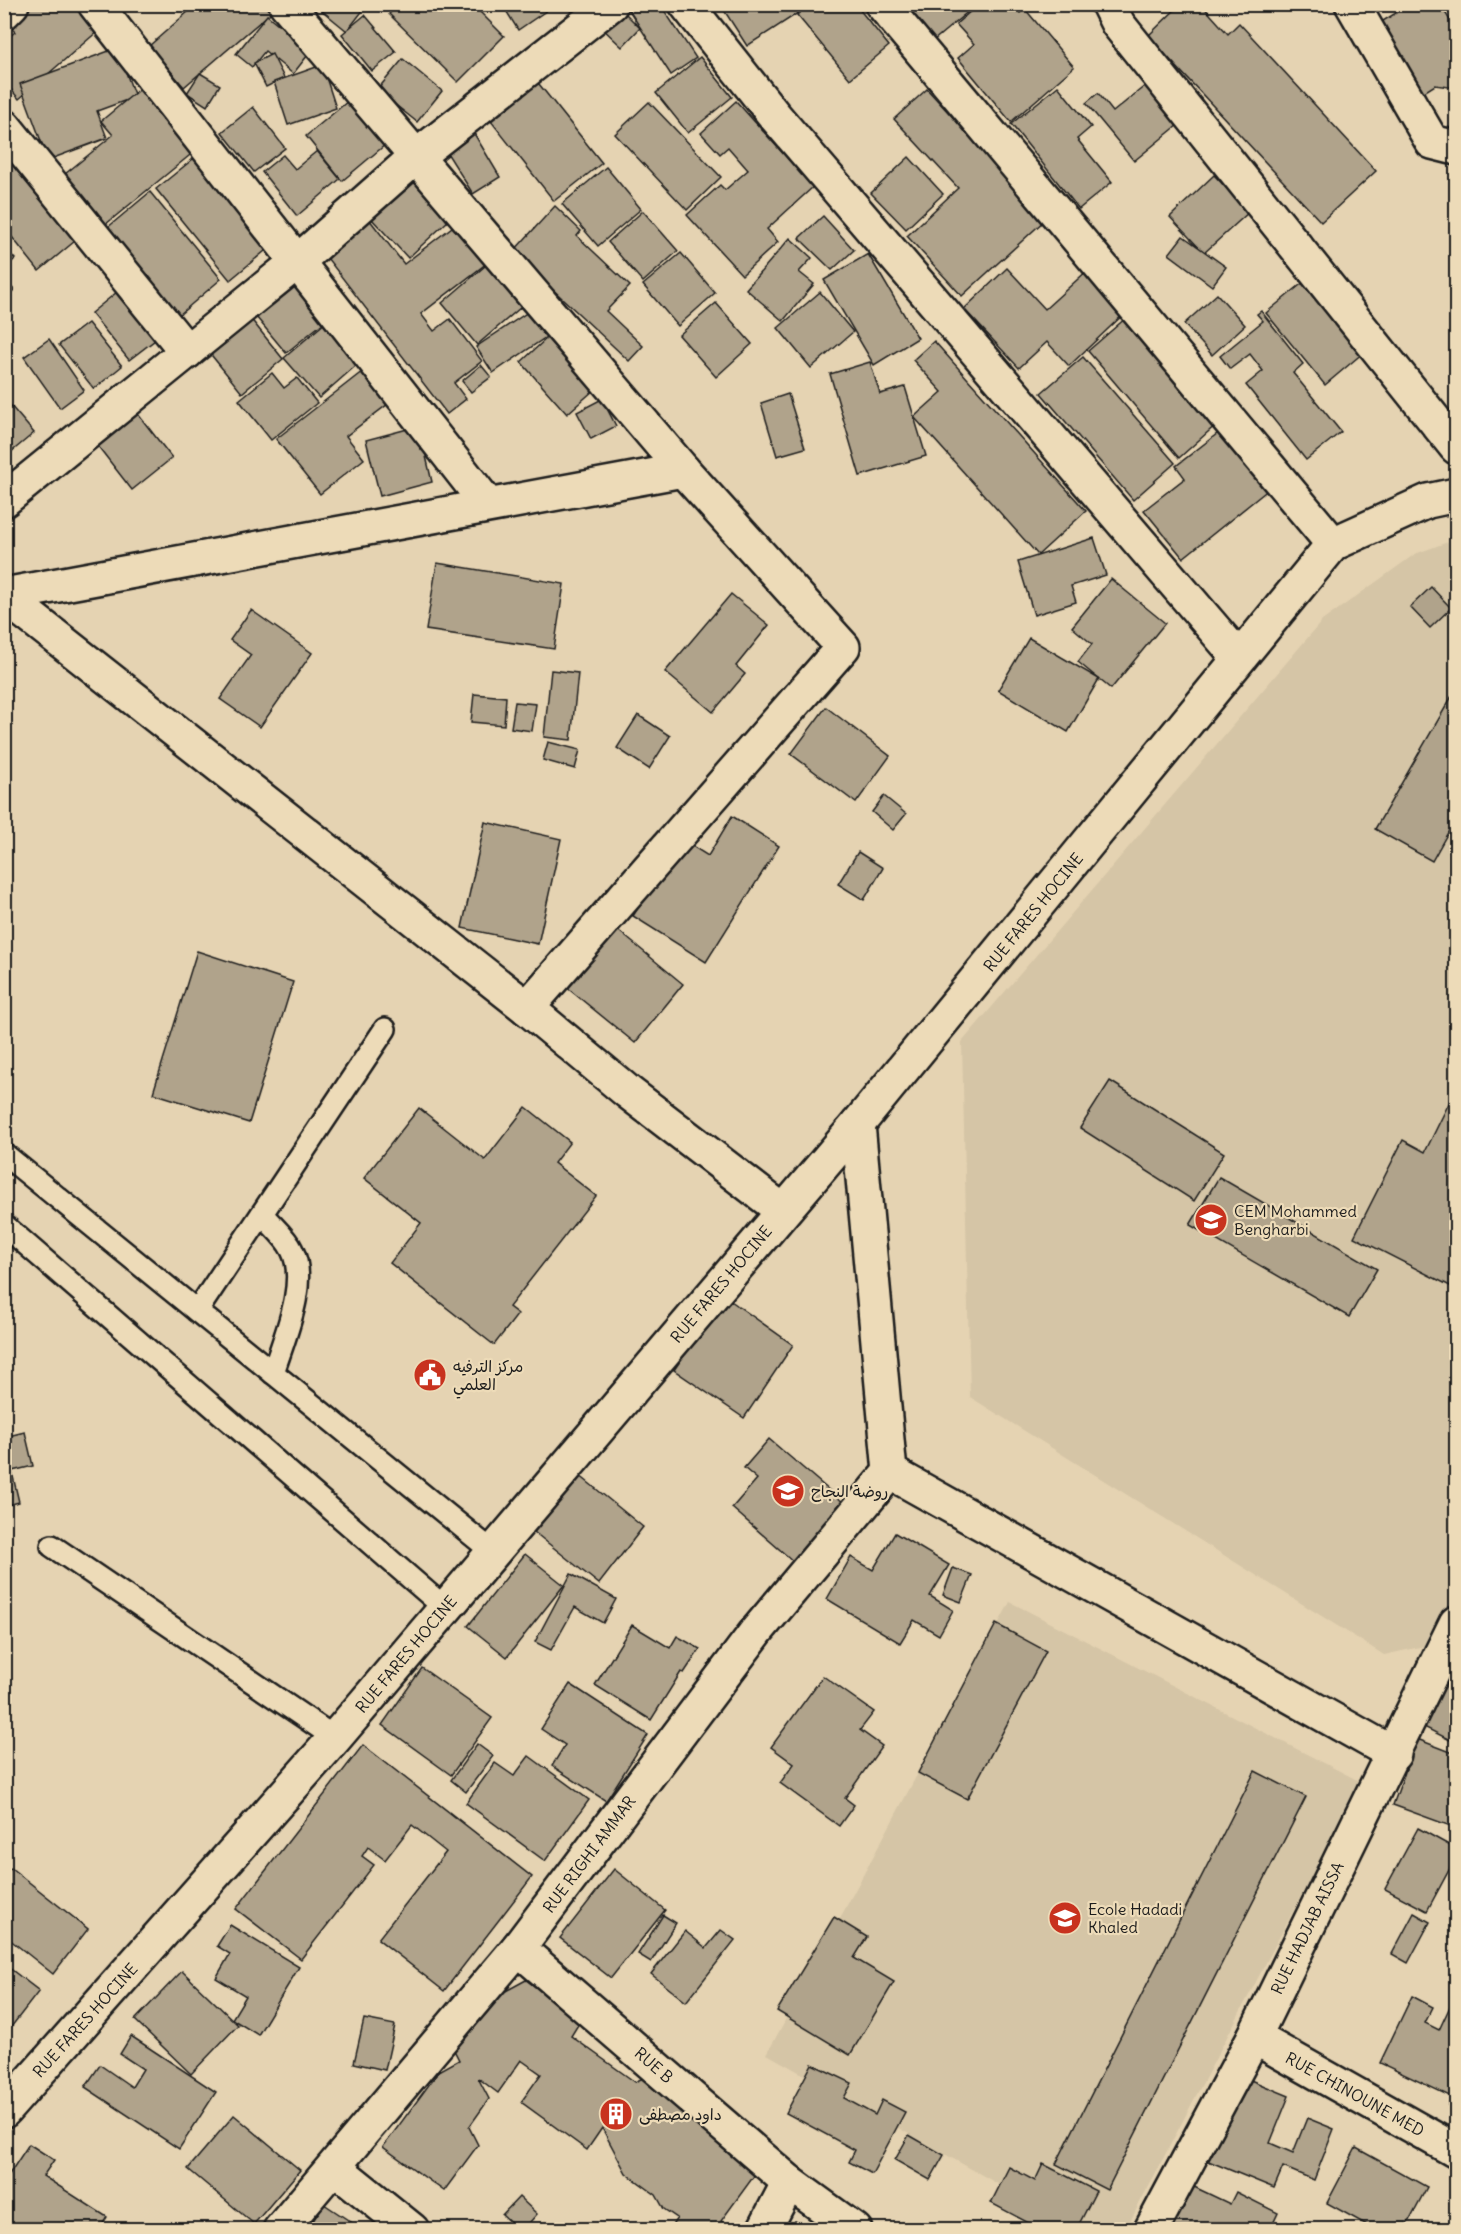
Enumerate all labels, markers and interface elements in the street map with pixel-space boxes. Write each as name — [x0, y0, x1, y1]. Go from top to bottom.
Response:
street label: RUE FARES HOCINE — [979, 849, 1087, 975]
place label: CEM Mohammed Bengharbi — [1234, 1201, 1357, 1239]
school or university icon: CEM Mohammed Bengharbi — [1193, 1202, 1229, 1238]
street label: RUE FARES HOCINE — [666, 1221, 776, 1347]
place label: مركز الترفيه العلمي — [453, 1356, 523, 1399]
public building icon: مركز الترفيه العلمي — [412, 1357, 448, 1393]
school or university icon: روضة النجاح — [770, 1473, 806, 1509]
place label: روضة النجاح — [811, 1481, 888, 1502]
street label: RUE FARES HOCINE — [351, 1591, 461, 1717]
street label: RUE RIGHI AMMAR — [538, 1791, 640, 1917]
street label: RUE HADJAB AISSA — [1266, 1858, 1348, 1998]
place label: Ecole Hadadi Khaled — [1088, 1899, 1182, 1937]
school or university icon: Ecole Hadadi Khaled — [1047, 1900, 1083, 1936]
street label: RUE FARES HOCINE — [28, 1959, 142, 2081]
street label: RUE B — [631, 2043, 677, 2087]
street label: RUE CHINOUNE MED — [1282, 2048, 1428, 2140]
building icon: داود مصطفى — [598, 2096, 634, 2132]
place label: داود مصطفى — [639, 2104, 722, 2125]

